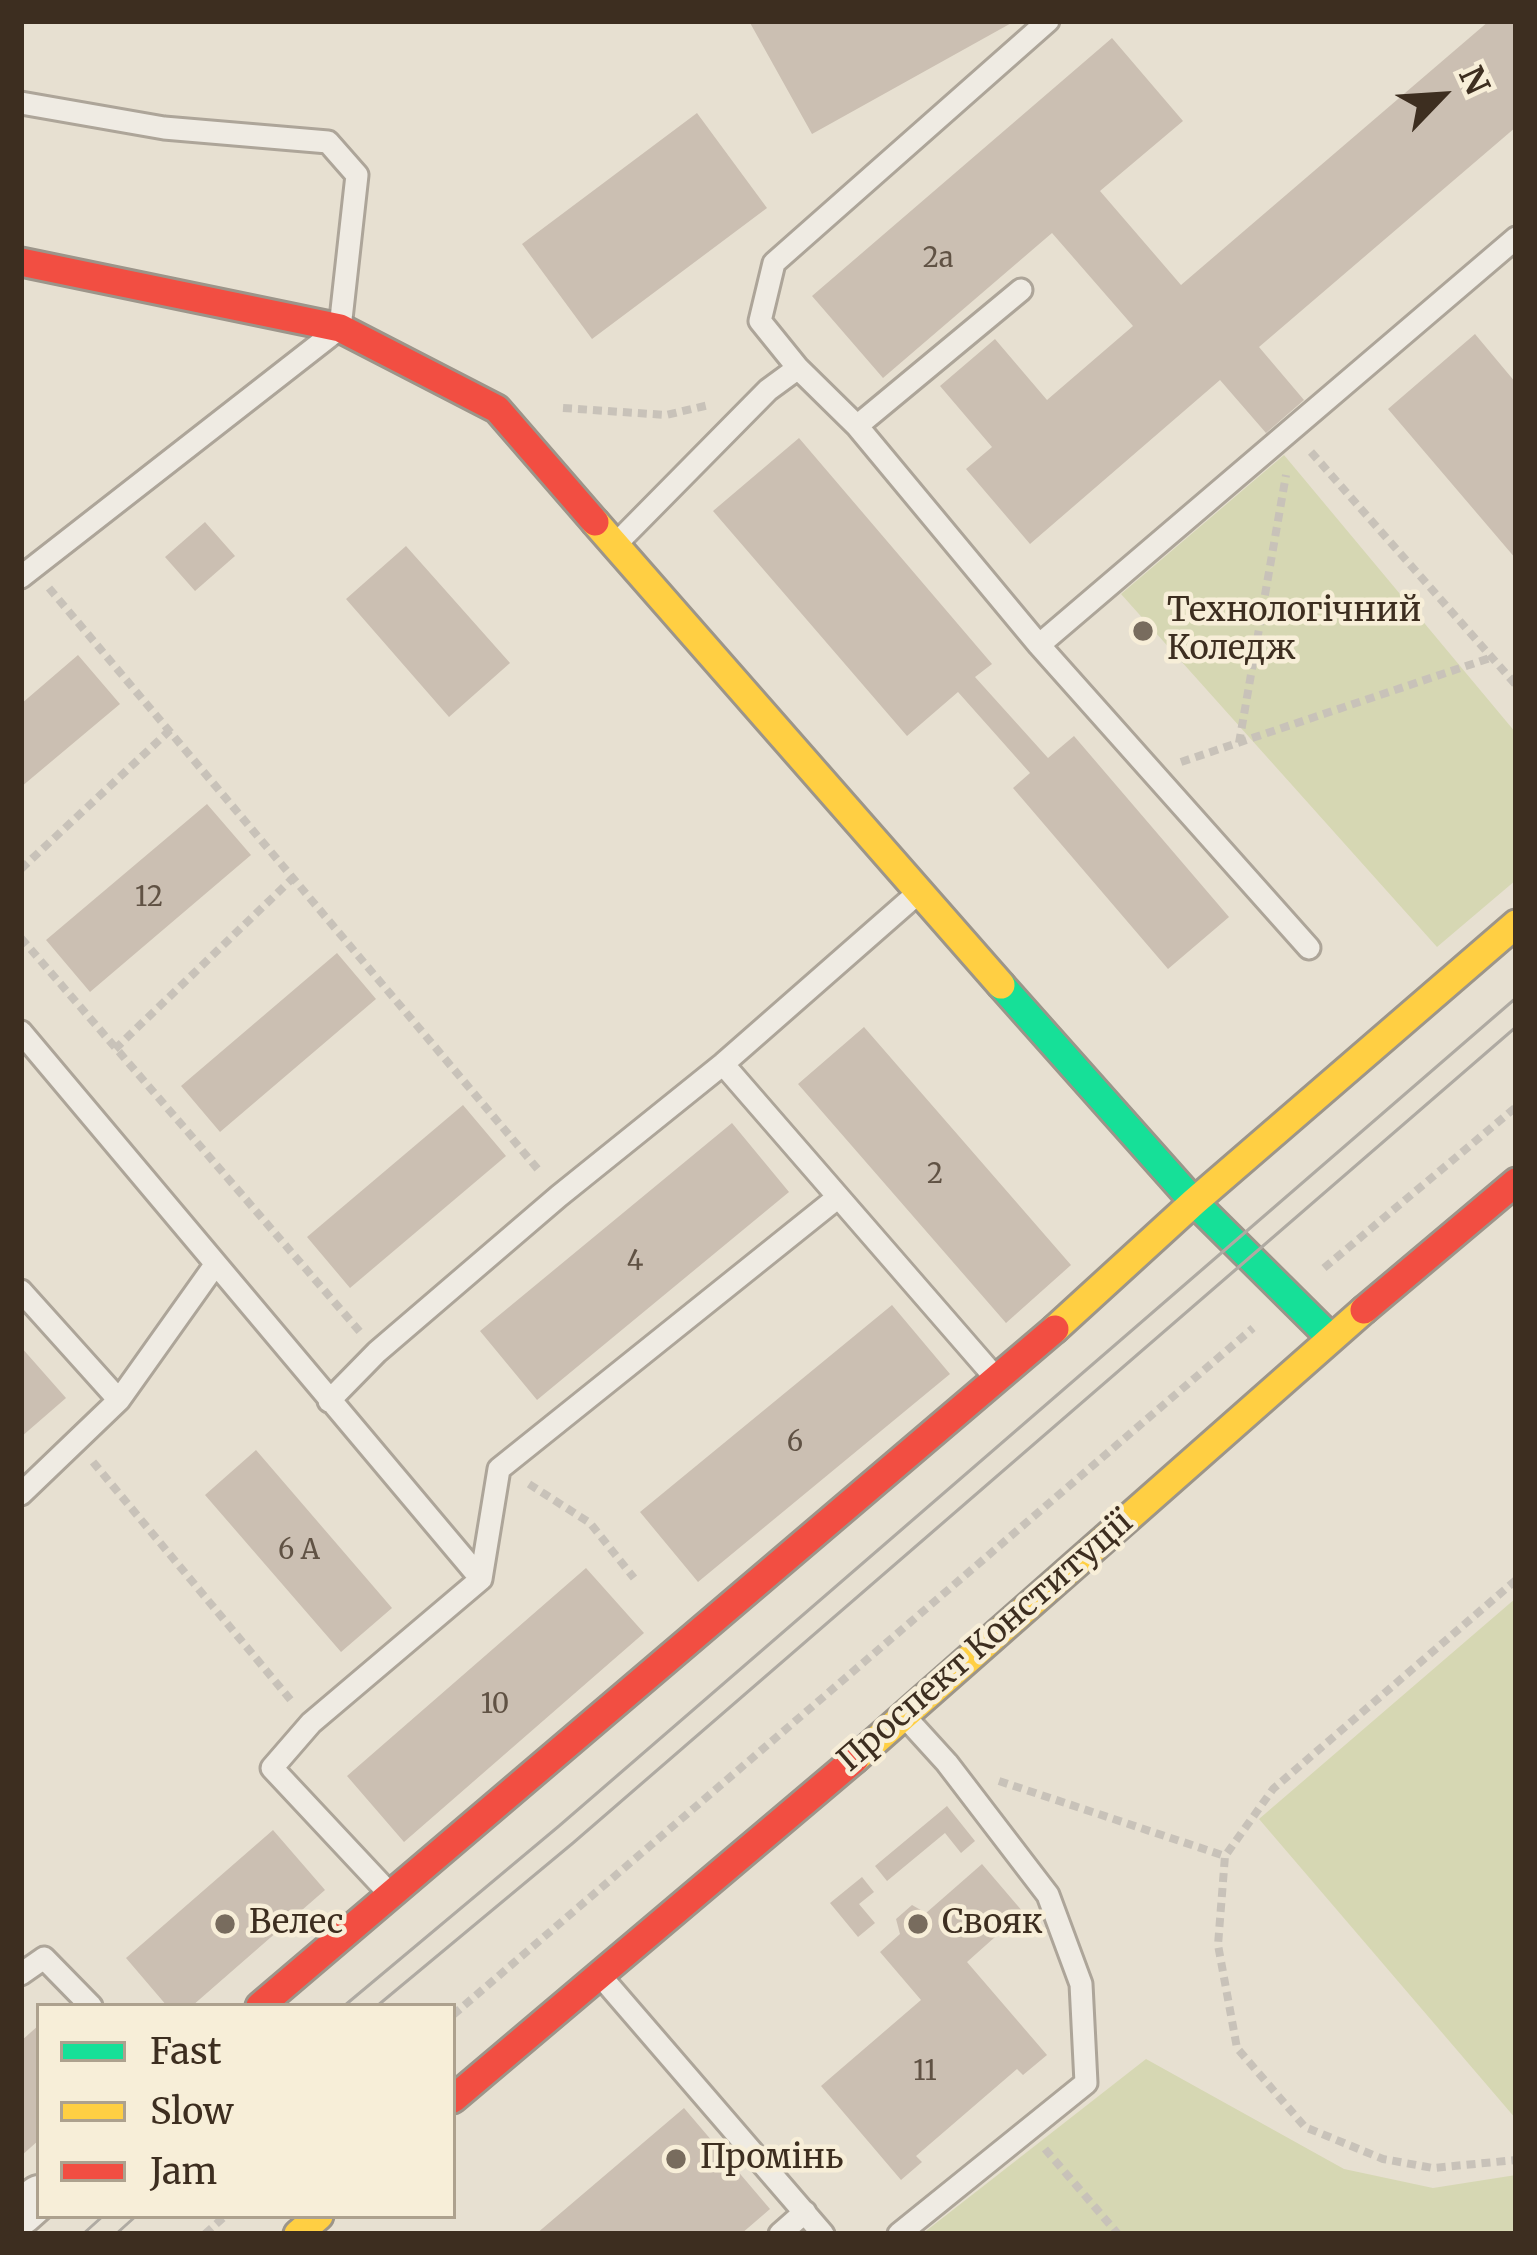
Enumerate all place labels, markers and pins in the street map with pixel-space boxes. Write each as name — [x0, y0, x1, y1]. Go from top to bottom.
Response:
place label: Технологічний Коледж — [1167, 592, 1421, 670]
marker: Технологічний Коледж — [1130, 618, 1156, 644]
place label: Велес — [249, 1904, 343, 1944]
place label: Свояк — [942, 1904, 1043, 1944]
marker: Велес — [212, 1911, 238, 1937]
marker: Свояк — [905, 1911, 931, 1937]
place label: Промінь — [700, 2139, 843, 2179]
marker: Промінь — [663, 2146, 689, 2172]

